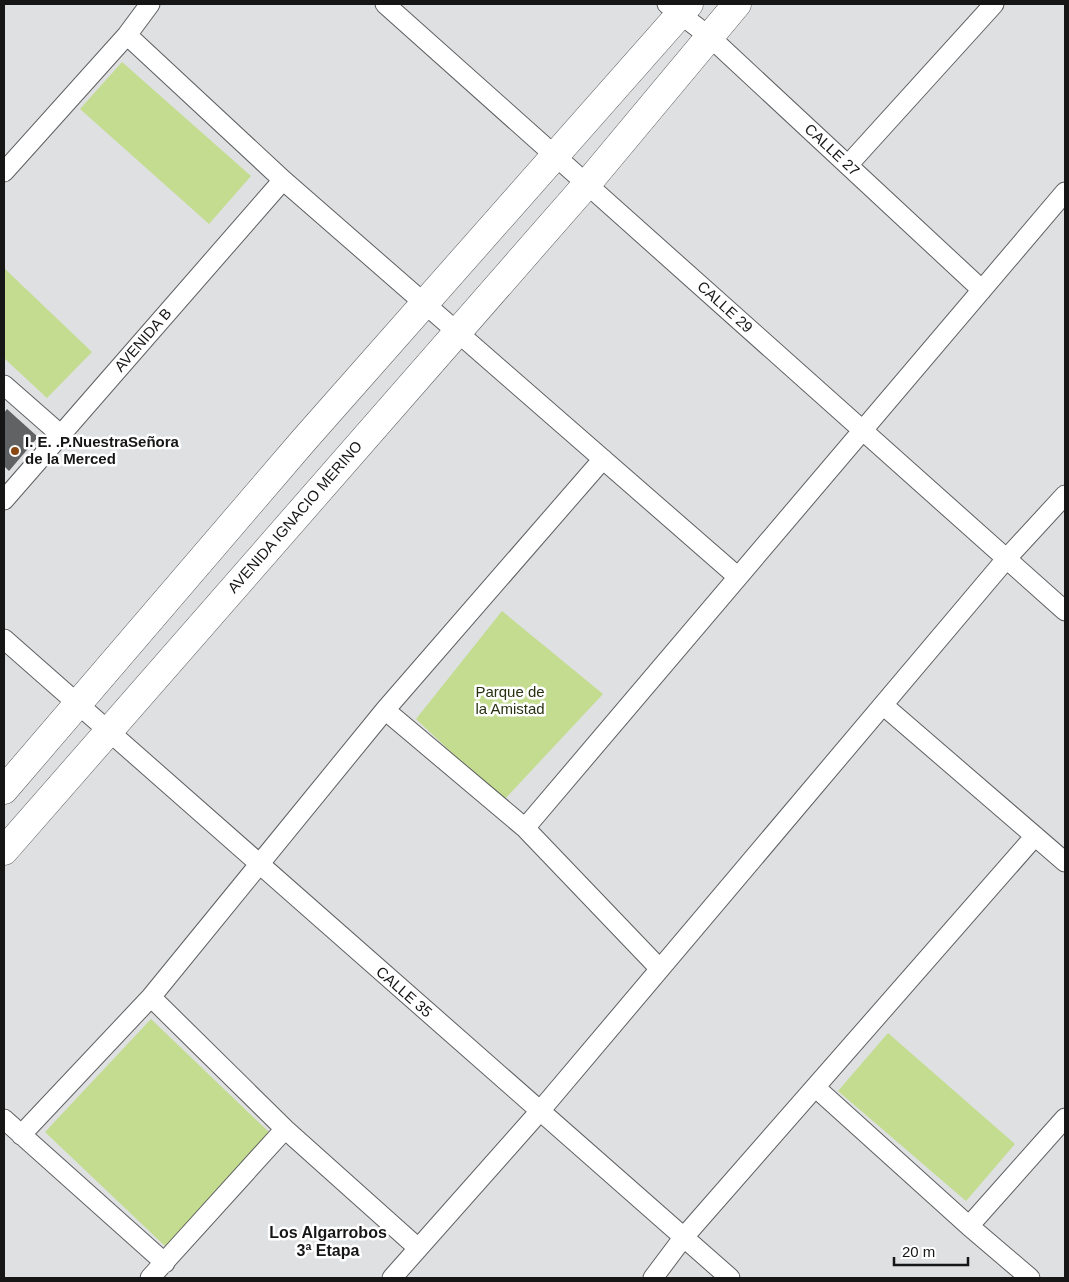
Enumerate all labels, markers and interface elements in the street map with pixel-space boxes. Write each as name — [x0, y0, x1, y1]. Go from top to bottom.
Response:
street label: CALLE 27 — [802, 120, 863, 179]
street label: CALLE 29 — [694, 277, 756, 336]
street label: AVENIDA B — [111, 305, 175, 375]
place label: I. E. .P.NuestraSeñora de la Merced — [25, 433, 180, 467]
street label: AVENIDA IGNACIO MERINO — [224, 437, 365, 596]
marker: I. E. .P.NuestraSeñora de la Merced — [9, 445, 21, 457]
park label: Parque de la Amistad — [475, 683, 545, 717]
street label: CALLE 35 — [373, 963, 436, 1020]
district label: Los Algarrobos 3ª Etapa — [269, 1224, 387, 1259]
scale bar — [894, 1234, 968, 1266]
text: 20 m — [902, 1243, 935, 1260]

